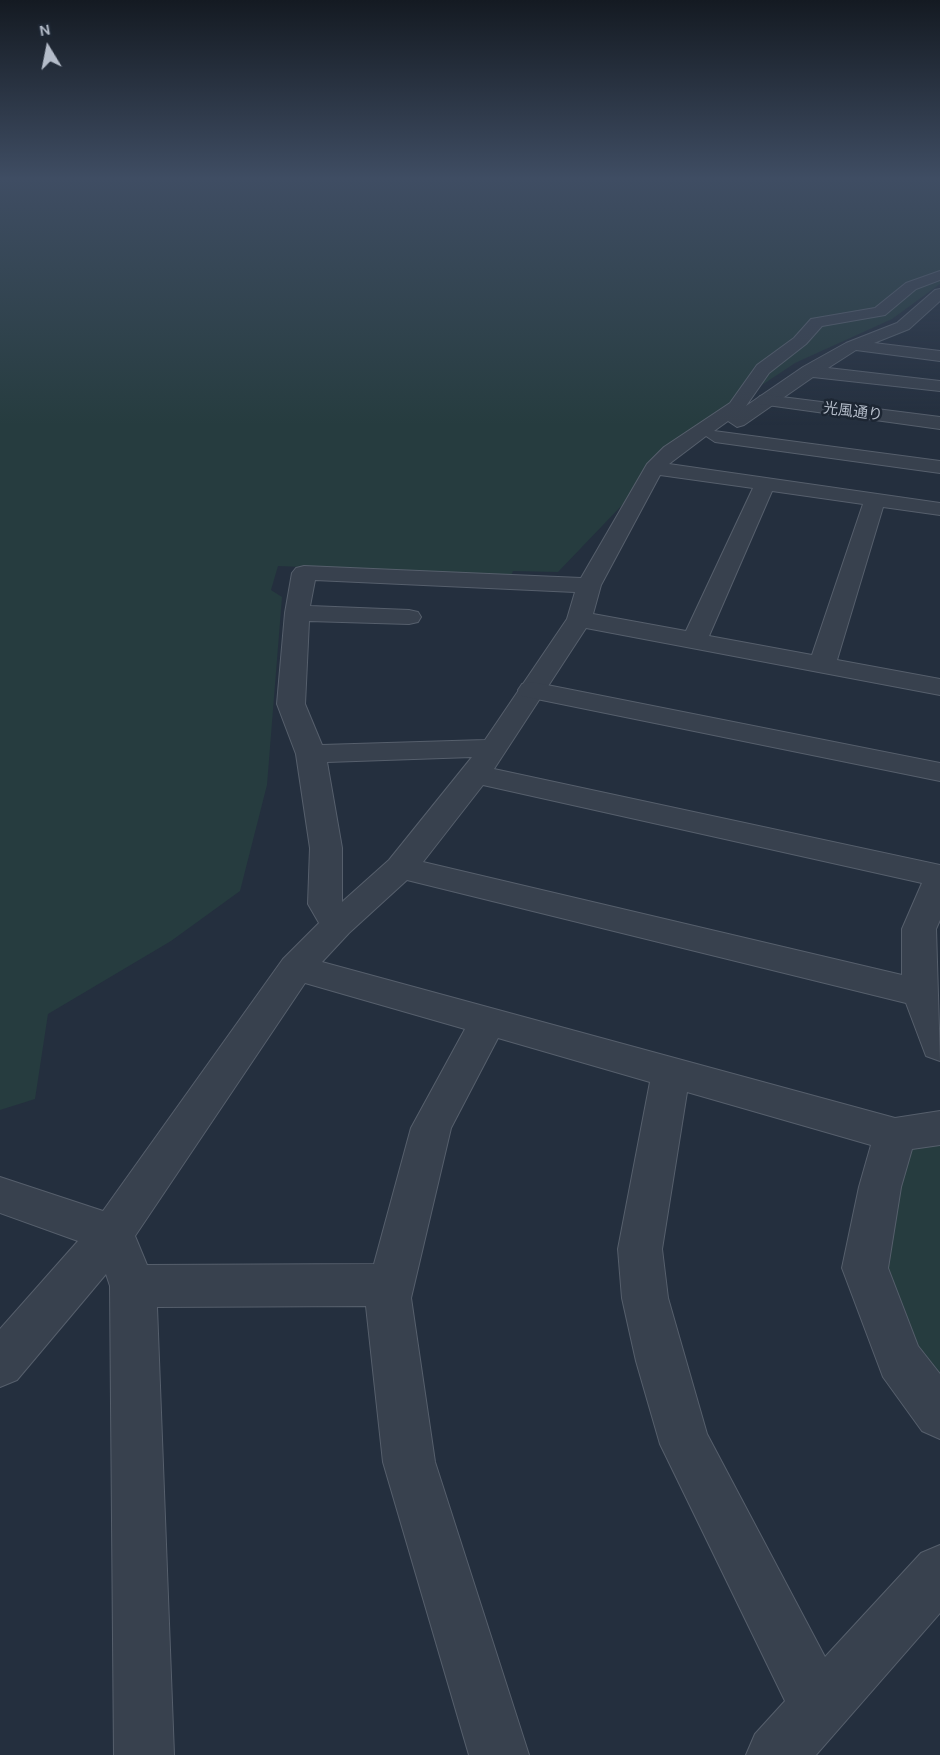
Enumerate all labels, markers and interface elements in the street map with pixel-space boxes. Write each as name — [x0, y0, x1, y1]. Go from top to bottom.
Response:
north arrow — [18, 18, 78, 78]
text: N — [37, 19, 52, 40]
street label: 光風通り — [822, 399, 884, 425]

